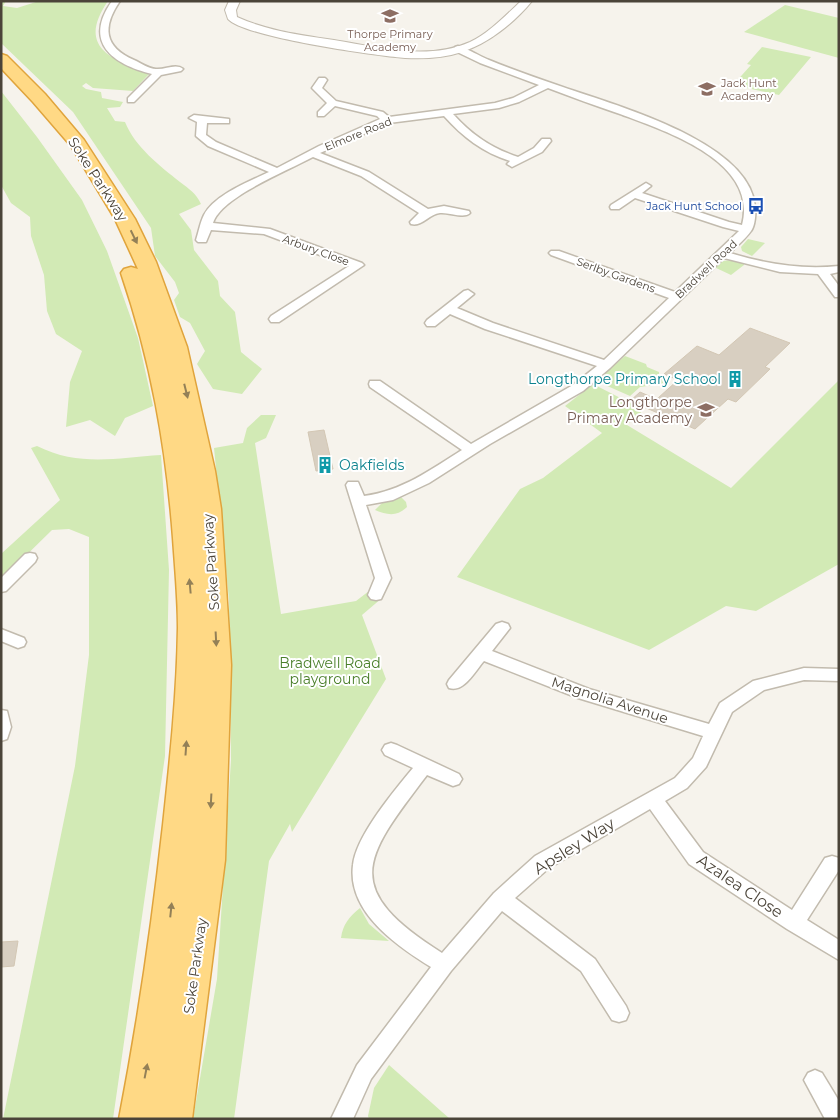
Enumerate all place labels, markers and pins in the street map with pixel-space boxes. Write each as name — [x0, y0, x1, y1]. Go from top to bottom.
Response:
school or university icon: Thorpe Primary Academy — [380, 6, 400, 26]
place label: Thorpe Primary Academy — [347, 27, 433, 54]
place label: Jack Hunt Academy — [720, 76, 777, 103]
school or university icon: Jack Hunt Academy — [697, 79, 717, 99]
bus stop icon: Jack Hunt School — [746, 196, 766, 216]
place label: Jack Hunt School — [645, 199, 742, 213]
building icon: Longthorpe Primary School — [725, 369, 745, 389]
place label: Longthorpe Primary School — [528, 370, 721, 388]
place label: Longthorpe Primary Academy — [567, 393, 692, 427]
school or university icon: Longthorpe Primary Academy — [696, 400, 716, 420]
building icon: Oakfields — [315, 455, 335, 475]
place label: Oakfields — [339, 456, 405, 474]

